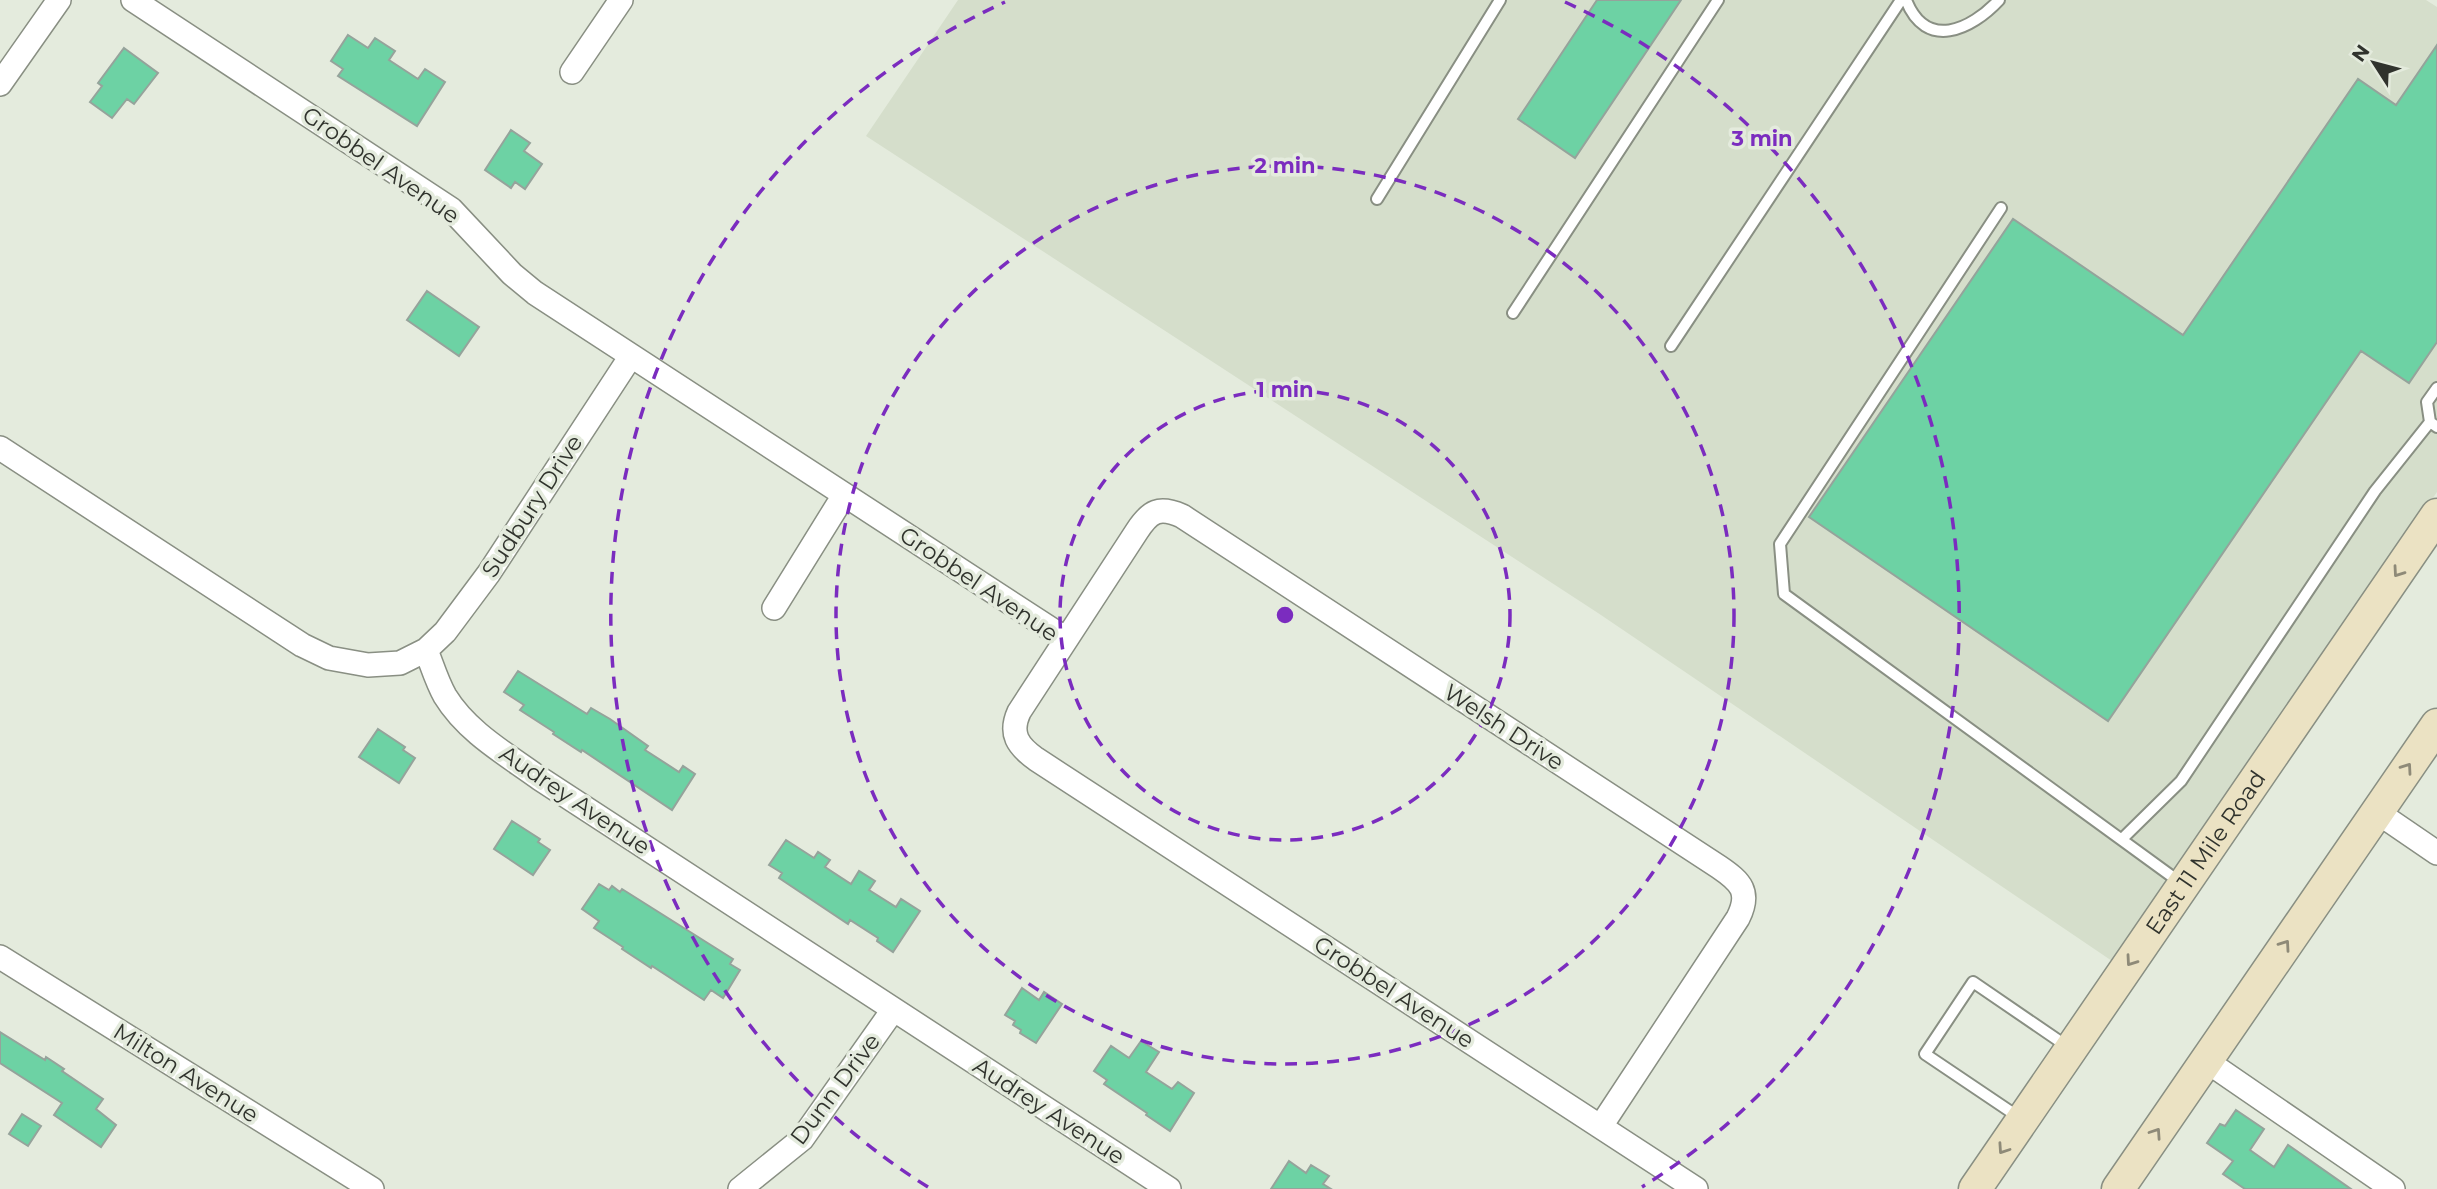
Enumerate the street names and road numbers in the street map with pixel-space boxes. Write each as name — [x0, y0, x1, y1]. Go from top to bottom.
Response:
street label: Grobbel Avenue — [297, 100, 465, 230]
street label: Sudbury Drive — [476, 430, 588, 582]
street label: Grobbel Avenue — [894, 521, 1064, 647]
street label: Welsh Drive — [1439, 678, 1569, 776]
street label: Audrey Avenue — [495, 739, 655, 861]
street label: East 11 Mile Road — [2140, 765, 2272, 940]
street label: Grobbel Avenue — [1309, 930, 1479, 1054]
street label: Milton Avenue — [108, 1017, 264, 1129]
street label: Dunn Drive — [784, 1028, 886, 1150]
street label: Audrey Avenue — [968, 1052, 1130, 1170]

